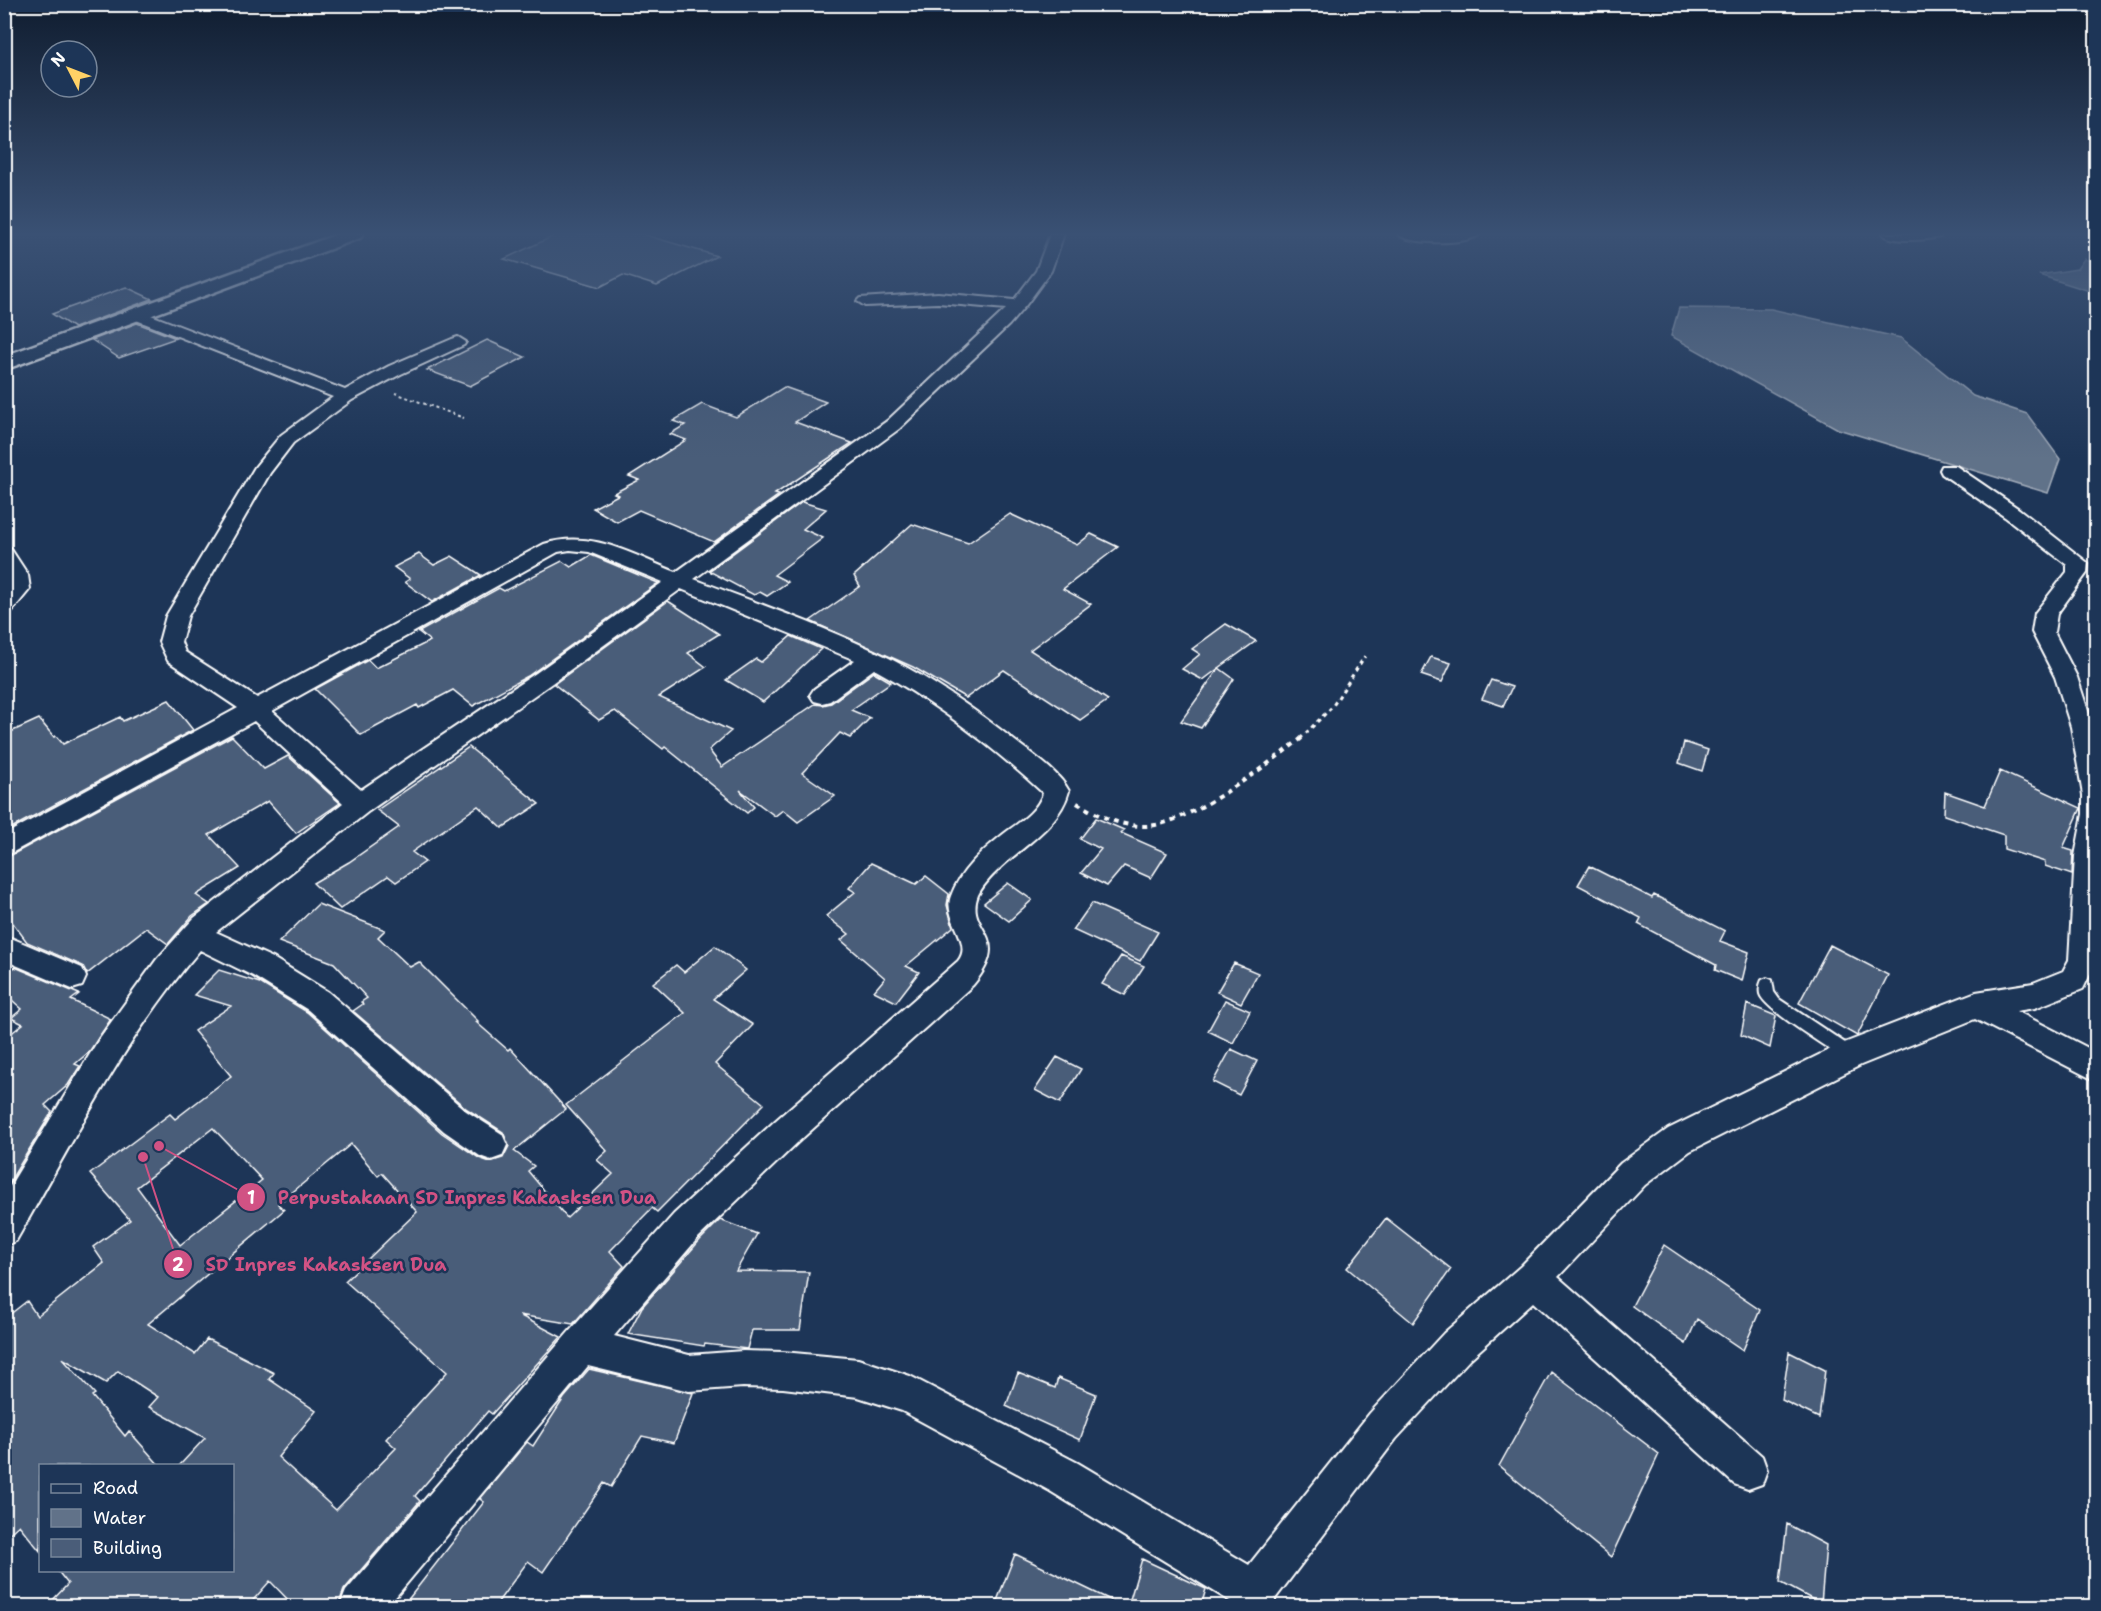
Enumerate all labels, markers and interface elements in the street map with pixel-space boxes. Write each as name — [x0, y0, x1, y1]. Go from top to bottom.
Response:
north arrow — [39, 39, 99, 99]
text: N — [46, 48, 70, 71]
callout: Perpustakaan SD Inpres Kakasksen Dua — [236, 1179, 668, 1215]
text: 1 — [247, 1186, 255, 1210]
text: Perpustakaan SD Inpres Kakasksen Dua — [278, 1186, 657, 1210]
callout: SD Inpres Kakasksen Dua — [163, 1246, 458, 1282]
text: 2 — [172, 1253, 185, 1277]
text: SD Inpres Kakasksen Dua — [206, 1253, 447, 1277]
legend — [39, 1464, 234, 1572]
text: Road — [93, 1476, 138, 1500]
text: Water — [93, 1506, 146, 1530]
text: Building — [93, 1536, 162, 1560]

